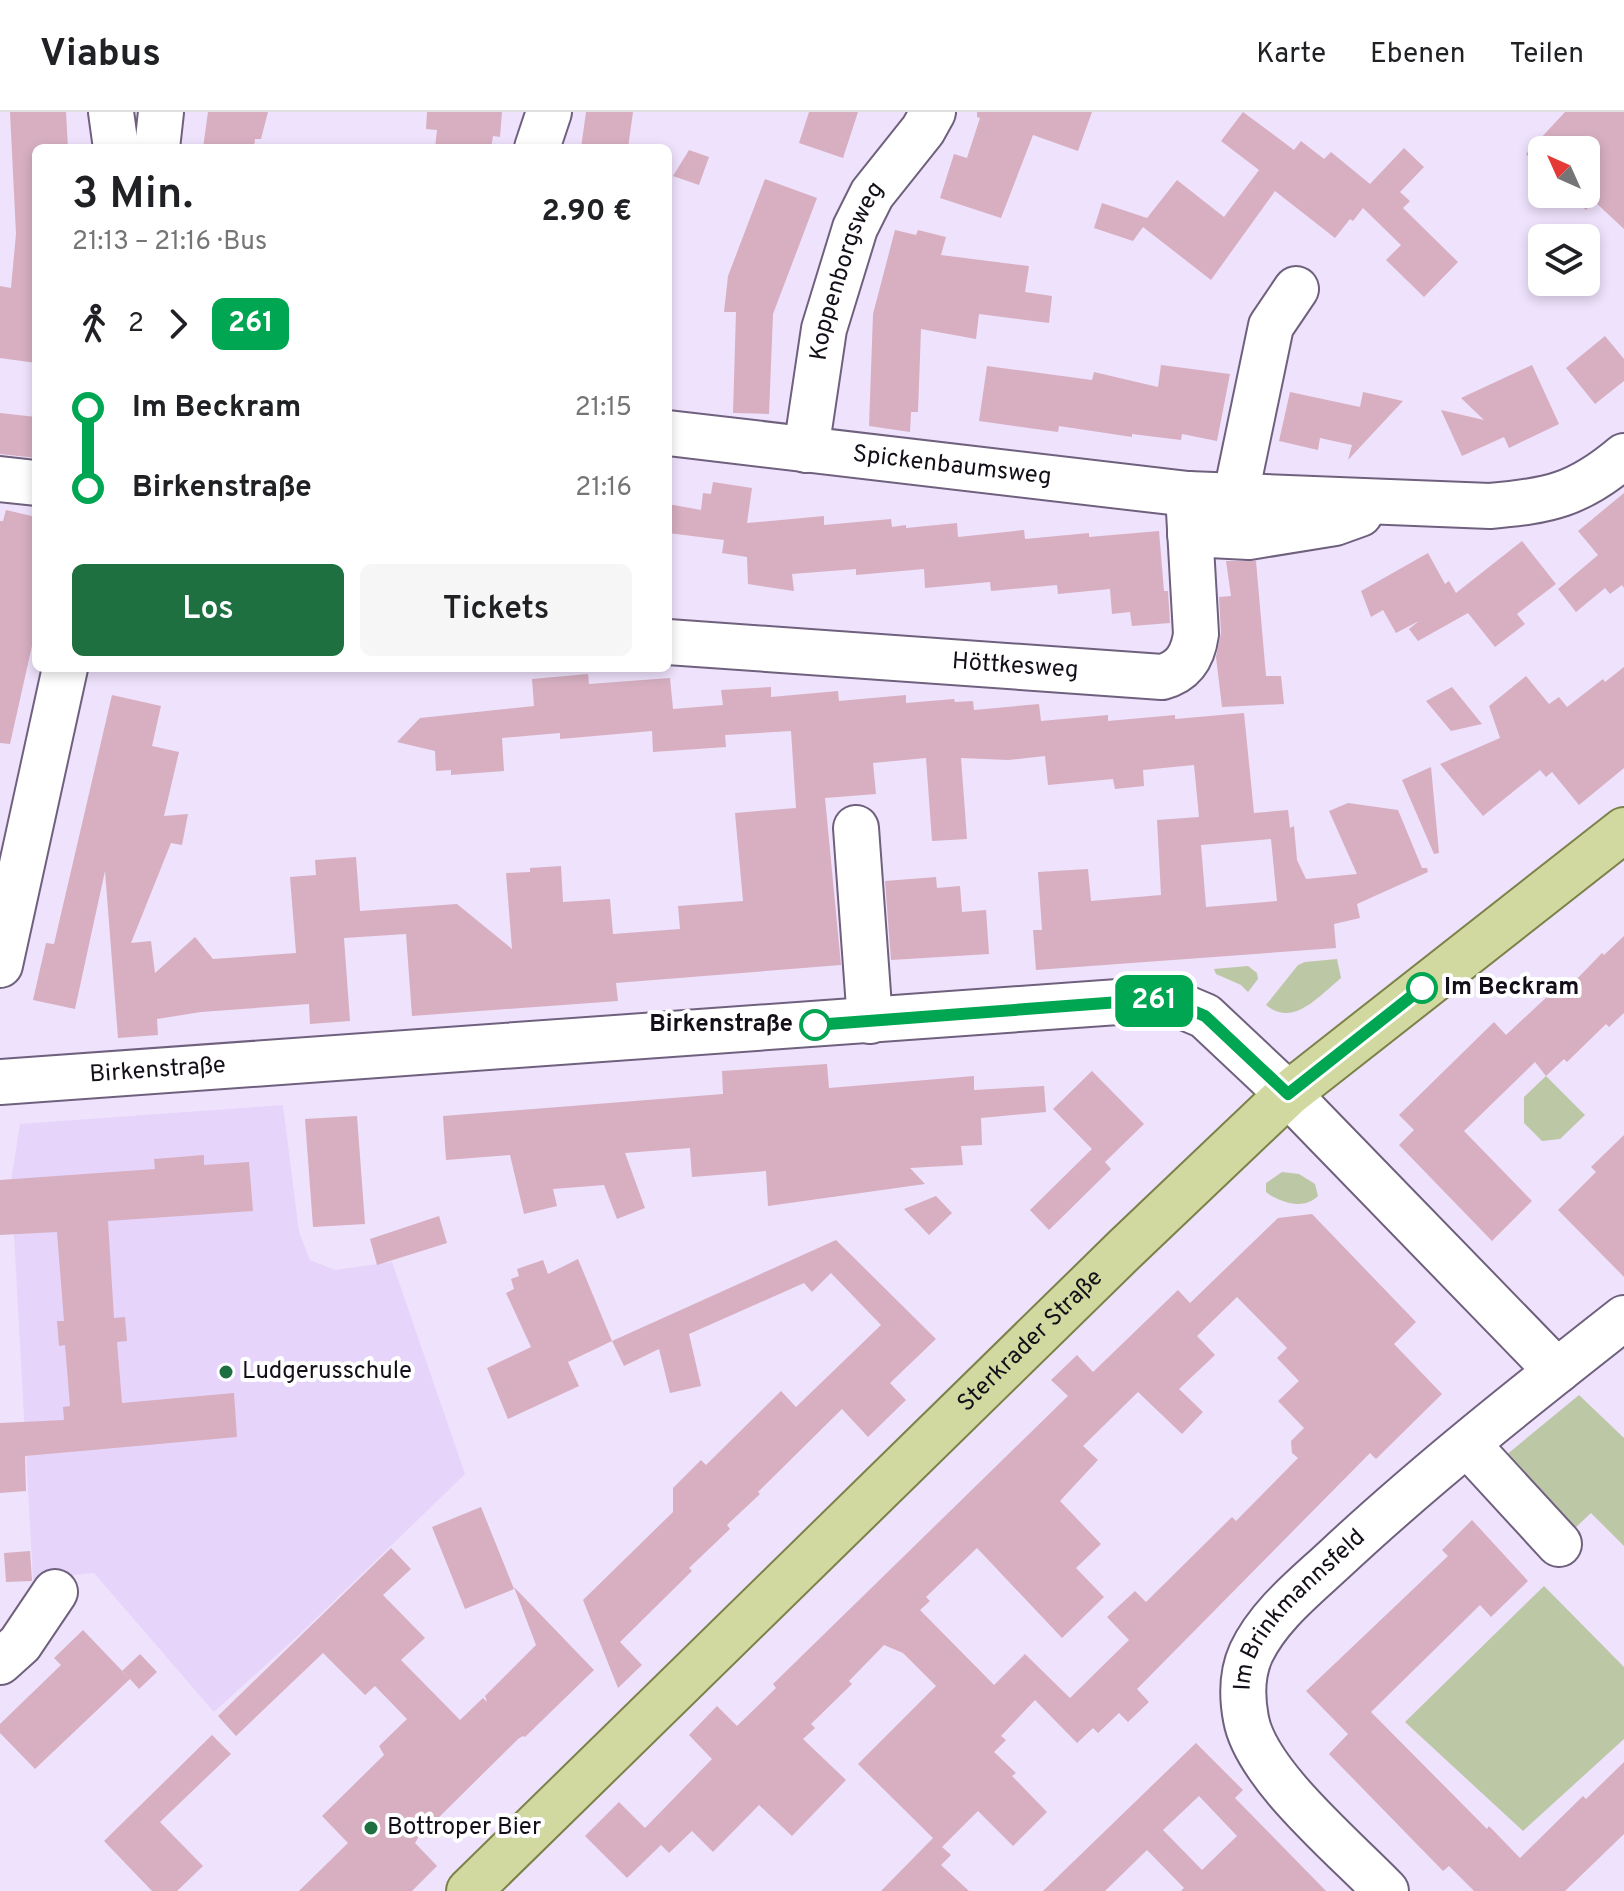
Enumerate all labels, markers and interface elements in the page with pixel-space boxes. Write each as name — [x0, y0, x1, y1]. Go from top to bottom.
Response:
text: Viabus — [40, 31, 161, 80]
text: Karte — [1256, 37, 1326, 73]
text: Ebenen — [1370, 37, 1466, 73]
text: Teilen — [1510, 37, 1584, 73]
north arrow — [1528, 136, 1600, 208]
map controls — [1528, 136, 1600, 296]
text: 3 Min. — [72, 168, 193, 224]
street label: Koppenborgsweg — [804, 176, 891, 363]
text: 2.90 € — [542, 194, 632, 231]
button: layers — [1528, 224, 1600, 296]
text: 21:13 – 21:16 · Bus — [72, 226, 267, 259]
icon: walk — [72, 302, 116, 346]
icon: forward — [156, 302, 200, 346]
text: 261 — [228, 306, 273, 342]
text: 2 — [128, 308, 144, 341]
text: Im Beckram — [132, 390, 301, 427]
text: 21:15 — [575, 392, 632, 425]
street label: Spickenbaumsweg — [851, 440, 1053, 493]
text: Birkenstraße — [132, 470, 312, 507]
text: 21:16 — [575, 472, 632, 505]
button: Los — [72, 564, 344, 656]
button: Tickets — [360, 564, 632, 656]
street label: Höttkesweg — [951, 647, 1079, 686]
marker: Im Beckram — [1407, 973, 1437, 1003]
place label: Im Beckram — [1444, 973, 1579, 1003]
line badge: 261 — [1108, 975, 1200, 1027]
text: 261 — [1131, 983, 1177, 1019]
place label: Birkenstraße — [649, 1010, 793, 1040]
marker: Birkenstraße — [800, 1010, 830, 1040]
street label: Birkenstraße — [88, 1051, 227, 1091]
street label: Sterkrader Straße — [952, 1263, 1110, 1419]
place label: Ludgerusschule — [242, 1357, 412, 1387]
marker: Ludgerusschule — [217, 1363, 235, 1381]
street label: Im Brinkmannsfeld — [1228, 1523, 1372, 1691]
place label: Bottroper Bier — [387, 1813, 541, 1843]
marker: Bottroper Bier — [362, 1819, 380, 1837]

